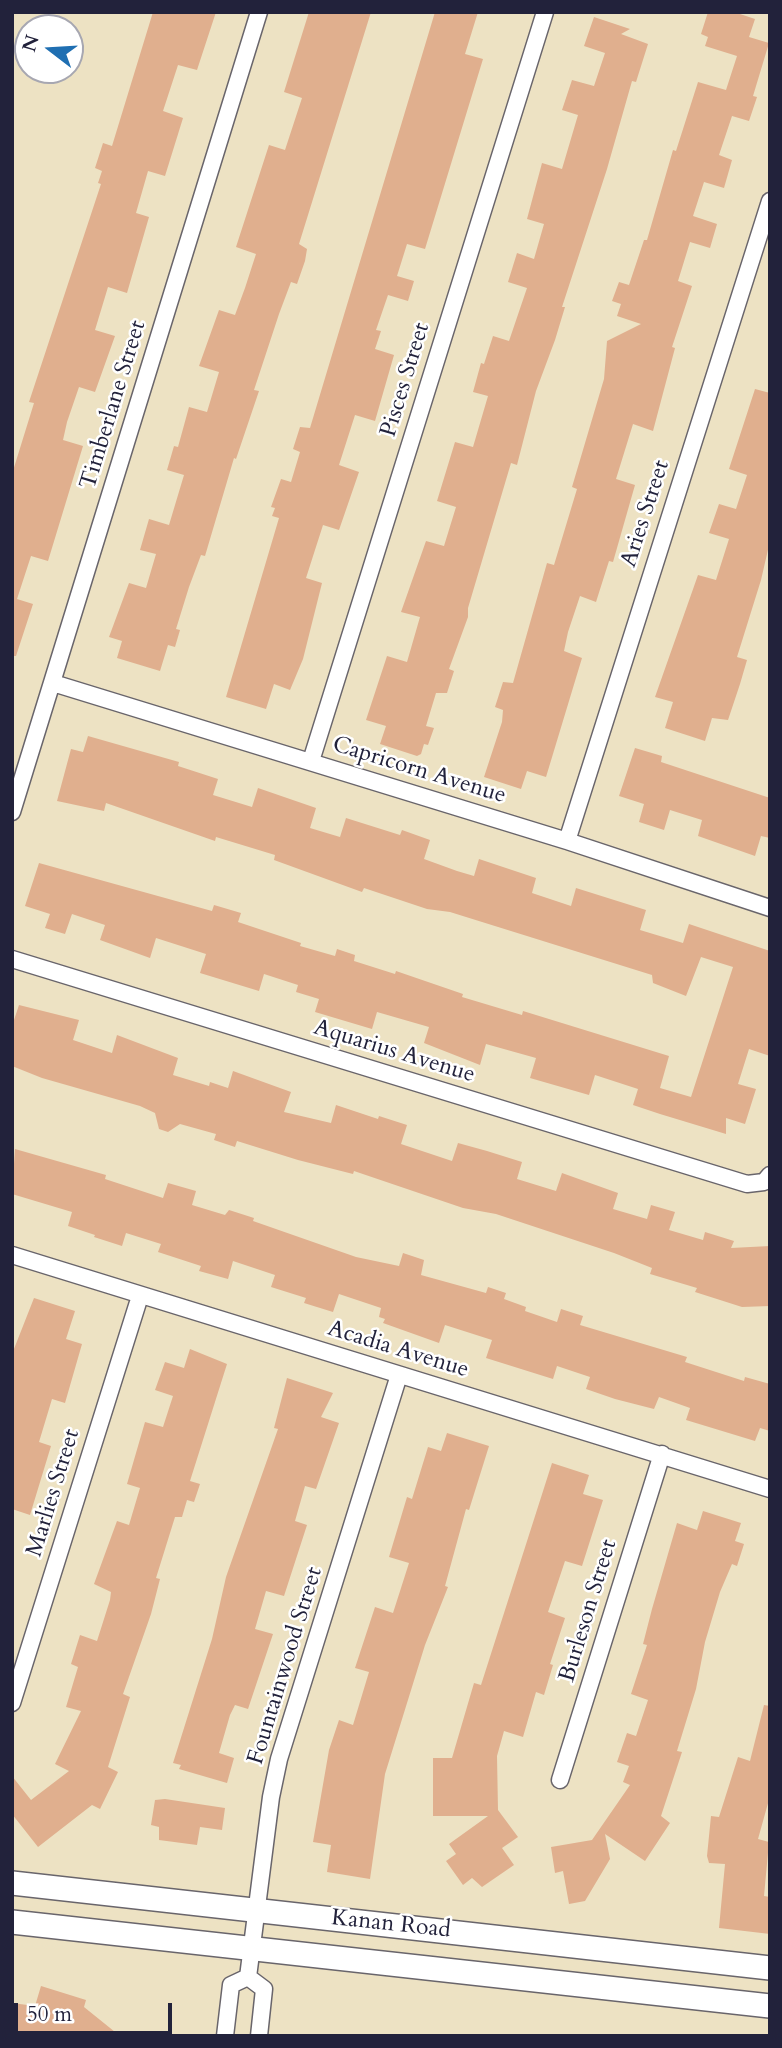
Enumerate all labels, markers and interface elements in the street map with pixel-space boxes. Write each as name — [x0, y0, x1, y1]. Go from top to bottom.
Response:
north arrow — [14, 14, 84, 84]
text: N — [16, 32, 46, 55]
street label: Timberlane Street — [75, 317, 153, 493]
street label: Pisces Street — [376, 320, 436, 440]
street label: Aries Street — [616, 457, 676, 571]
street label: Capricorn Avenue — [329, 732, 509, 810]
street label: Aquarius Avenue — [310, 1014, 478, 1090]
street label: Acadia Avenue — [324, 1315, 472, 1385]
street label: Marlies Street — [22, 1426, 86, 1560]
street label: Burleson Street — [554, 1536, 624, 1686]
street label: Fountainwood Street — [243, 1564, 329, 1768]
street label: Kanan Road — [330, 1905, 452, 1945]
scale bar — [18, 1988, 175, 2032]
text: 50 m — [27, 2000, 72, 2029]

